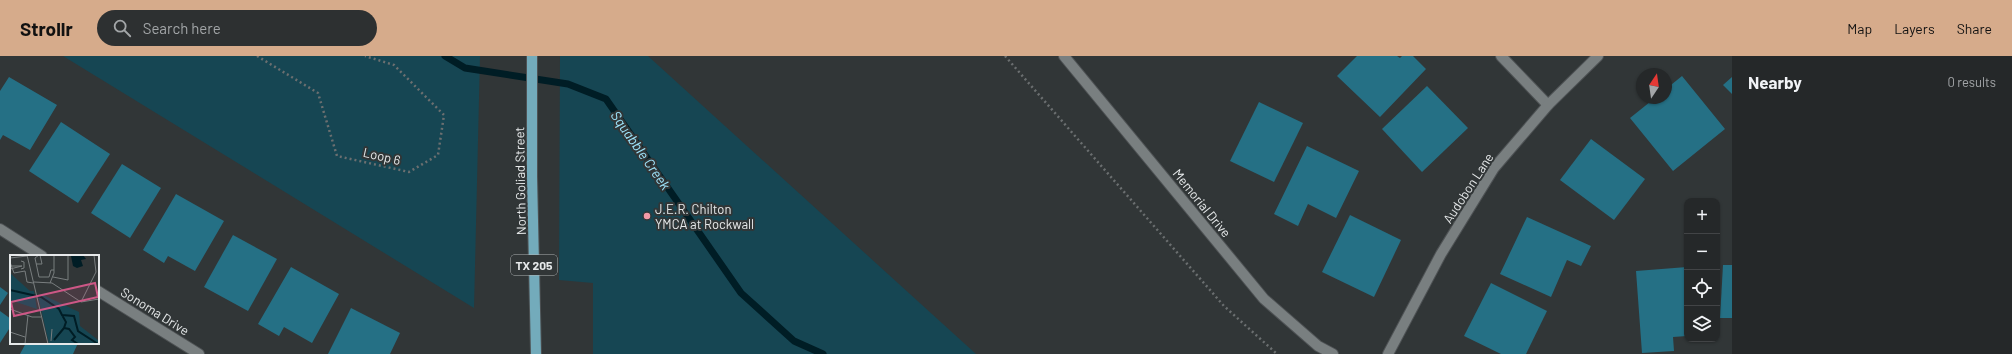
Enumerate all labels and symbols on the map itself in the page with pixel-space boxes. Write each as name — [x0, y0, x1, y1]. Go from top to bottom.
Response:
north arrow — [1636, 68, 1672, 104]
water label: Squabble Creek — [608, 107, 675, 193]
street label: North Goliad Street — [511, 127, 529, 235]
street label: Loop 6 — [362, 144, 403, 168]
street label: Audobon Lane — [1439, 150, 1497, 226]
street label: Memorial Drive — [1170, 166, 1234, 240]
place label: J.E.R. Chilton YMCA at Rockwall — [655, 201, 754, 232]
marker: J.E.R. Chilton YMCA at Rockwall — [642, 211, 652, 221]
inset map — [10, 255, 99, 344]
road number: TX 205 — [511, 255, 557, 275]
street label: Sonoma Drive — [118, 284, 192, 338]

